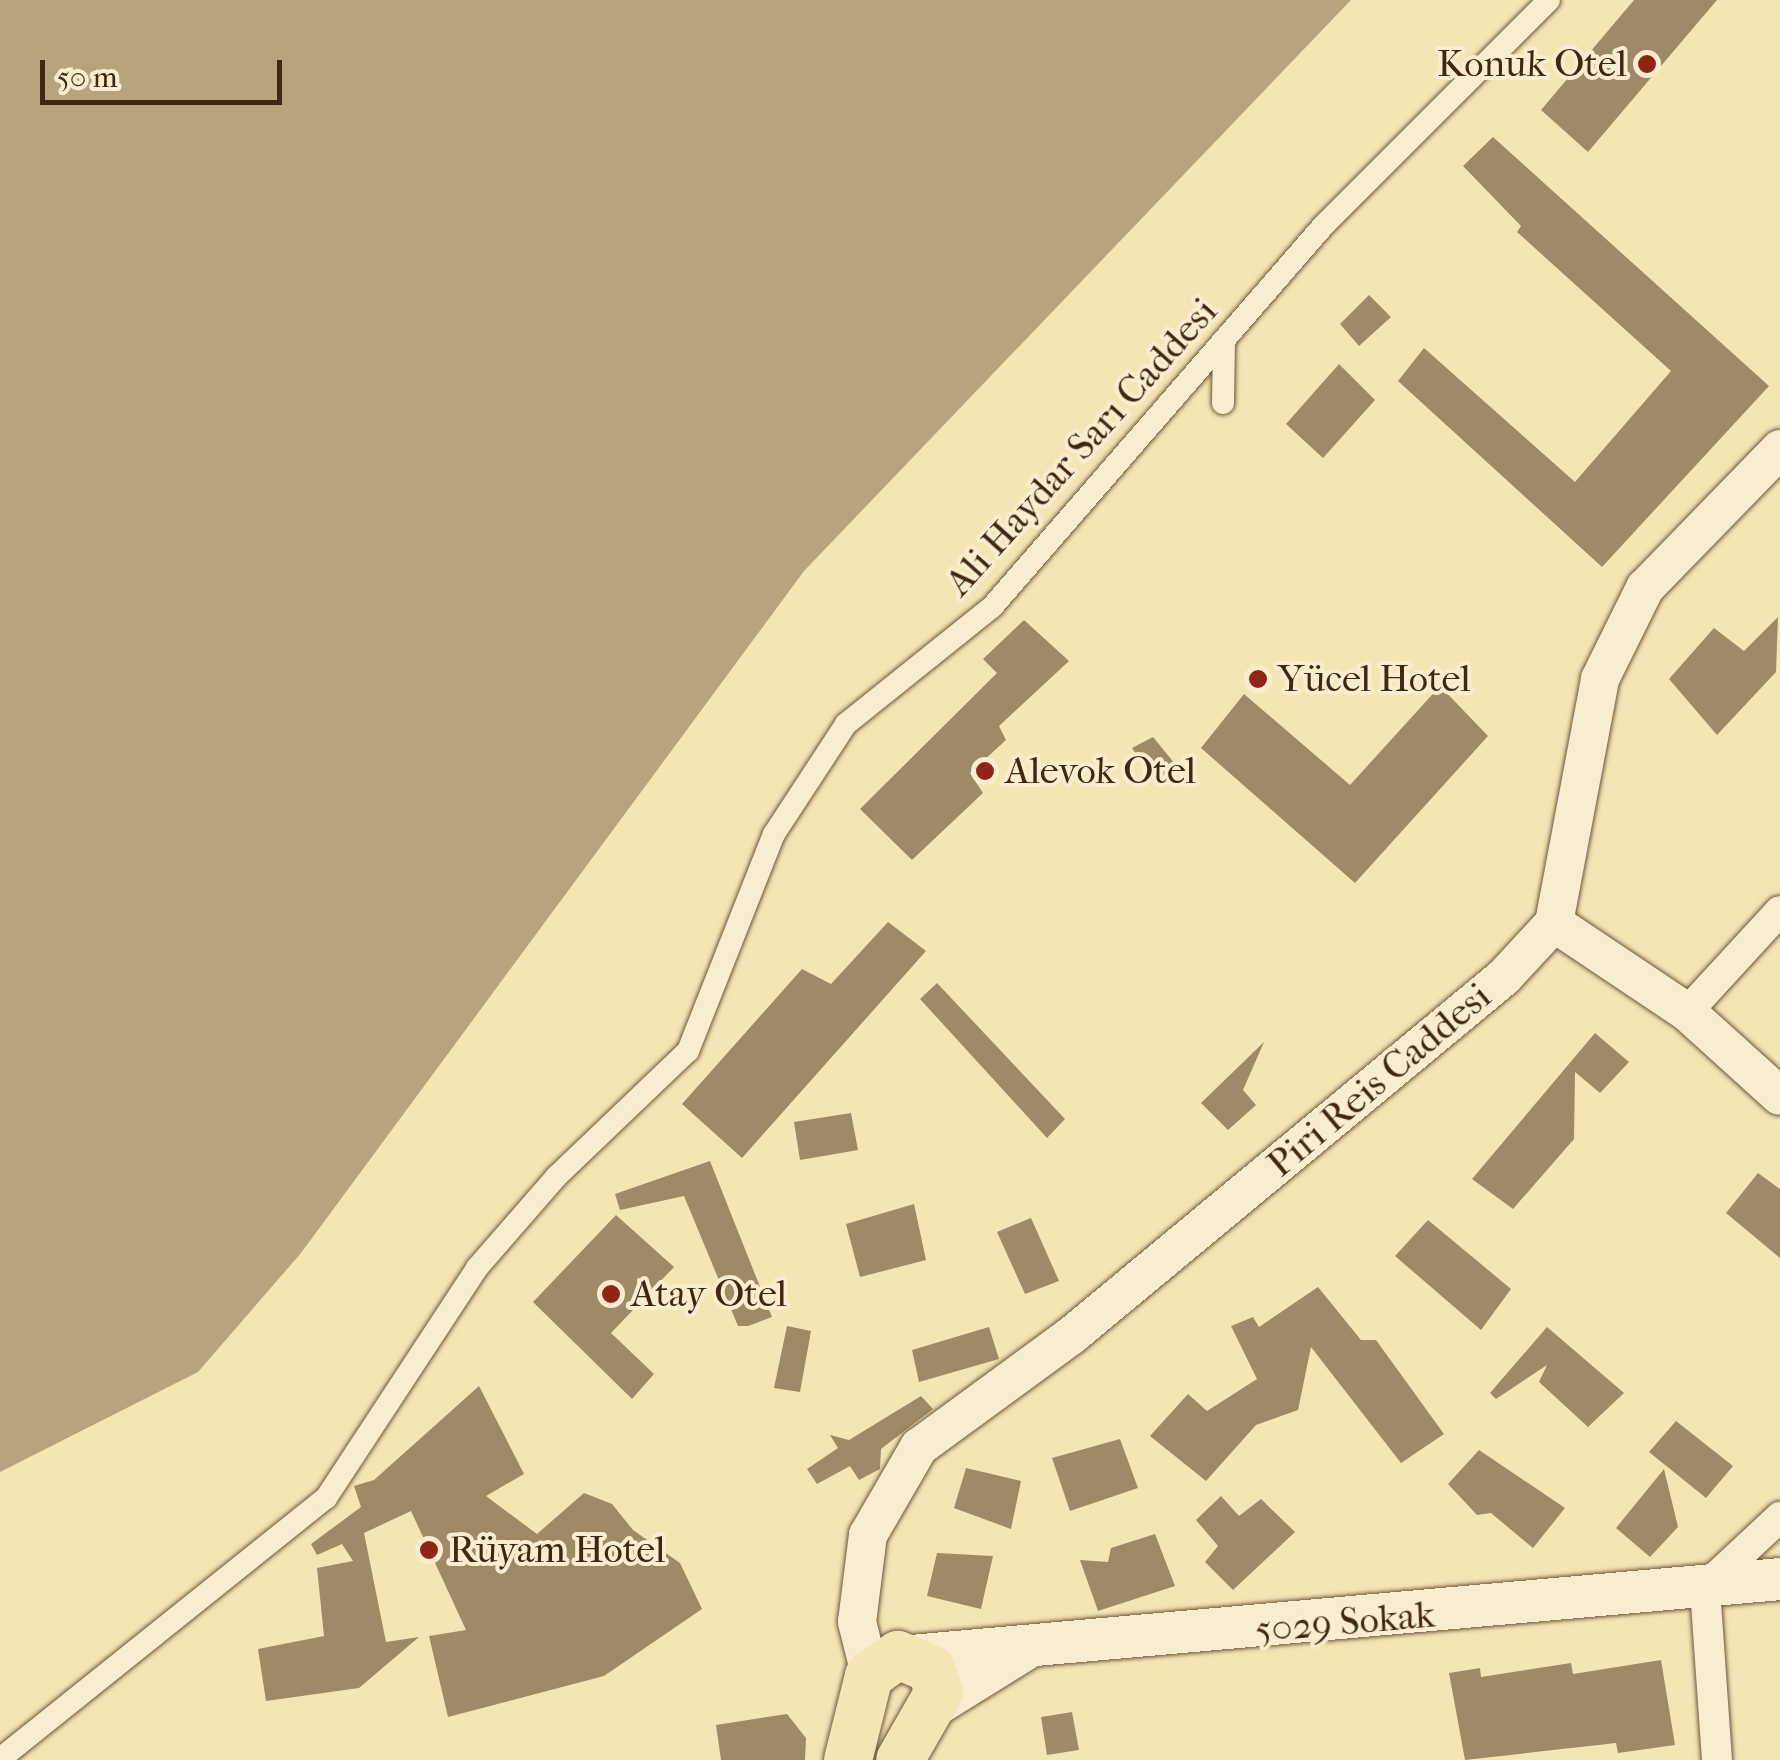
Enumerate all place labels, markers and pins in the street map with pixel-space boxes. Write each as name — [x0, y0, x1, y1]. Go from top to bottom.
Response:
place label: Konuk Otel — [1437, 41, 1627, 87]
marker: Konuk Otel — [1636, 53, 1658, 75]
place label: Yücel Hotel — [1278, 656, 1471, 702]
marker: Yücel Hotel — [1247, 668, 1269, 690]
place label: Alevok Otel — [1005, 748, 1196, 794]
marker: Alevok Otel — [974, 760, 996, 782]
place label: Atay Otel — [631, 1271, 787, 1317]
marker: Atay Otel — [600, 1283, 622, 1305]
place label: Rüyam Hotel — [449, 1527, 665, 1573]
marker: Rüyam Hotel — [418, 1539, 440, 1561]

